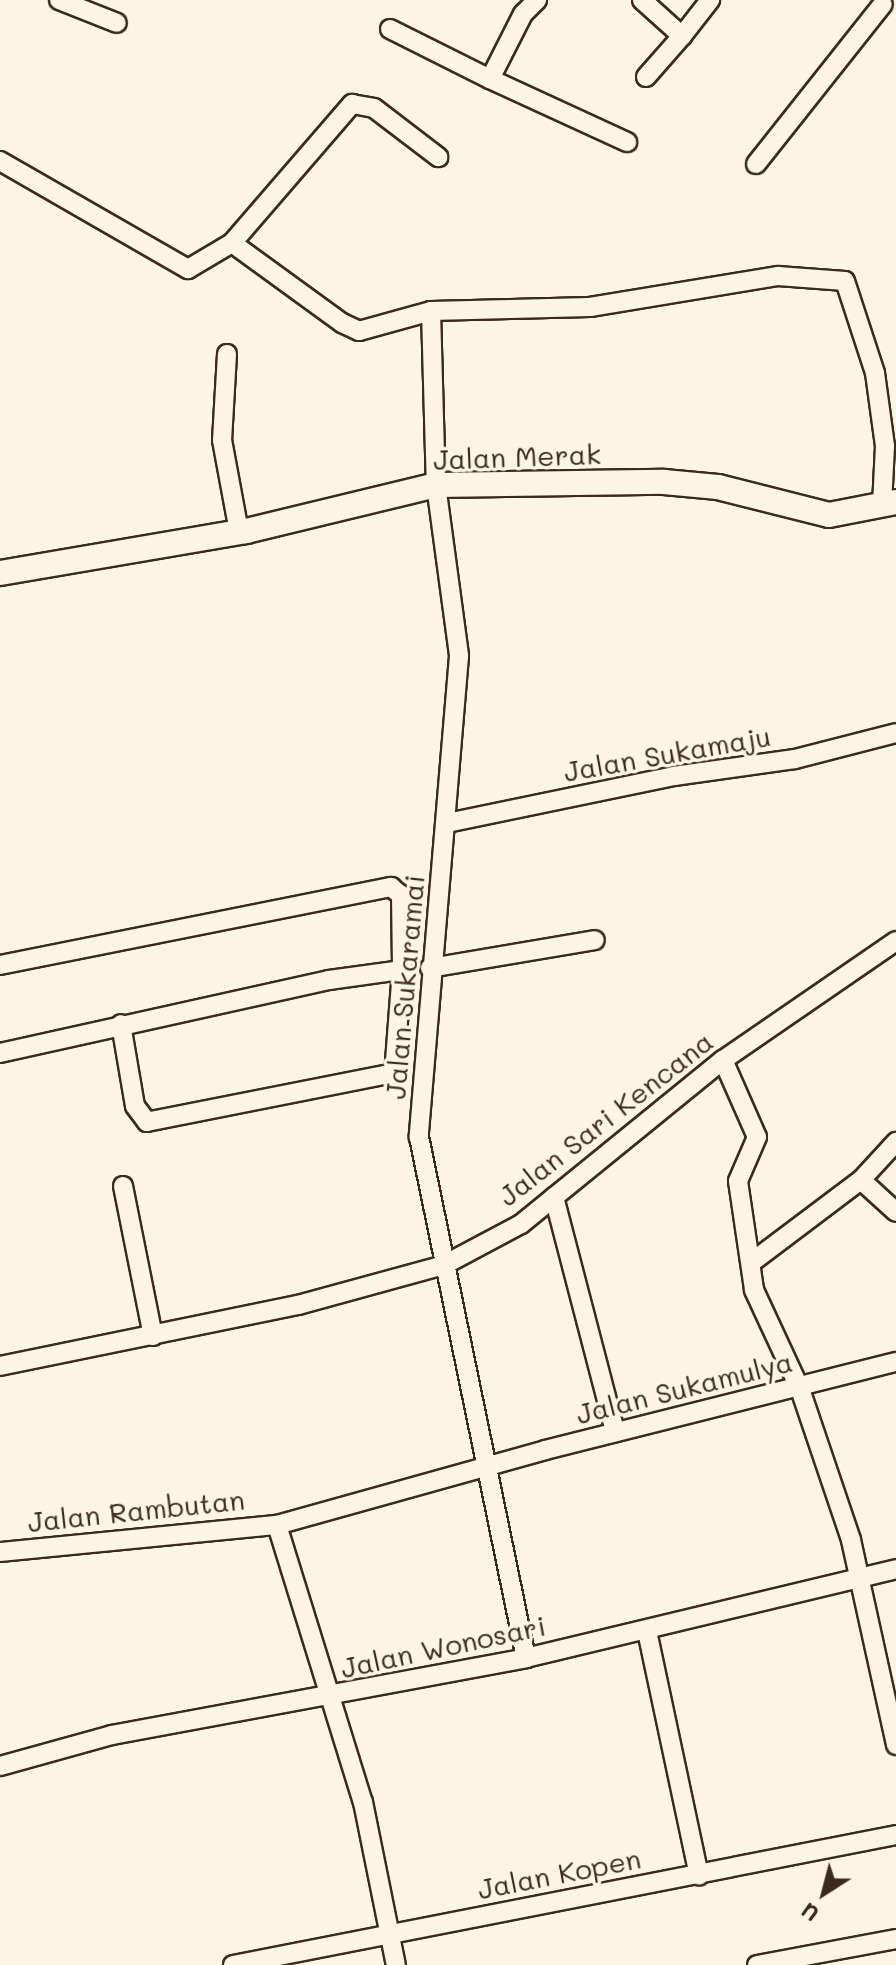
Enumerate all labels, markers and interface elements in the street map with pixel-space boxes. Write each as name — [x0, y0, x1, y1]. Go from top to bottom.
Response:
street label: Jalan Merak — [433, 436, 601, 476]
street label: Jalan Sukamaju — [561, 718, 773, 788]
street label: Jalan Sukaramai — [377, 873, 431, 1101]
street label: Jalan Sari Kencana — [491, 1024, 719, 1212]
street label: Jalan Sukamulya — [572, 1344, 796, 1430]
street label: Jalan Rambutan — [26, 1482, 246, 1538]
street label: Jalan Wonosari — [337, 1608, 549, 1684]
street label: Jalan Kopen — [475, 1841, 643, 1905]
north arrow — [784, 1853, 864, 1933]
text: U — [795, 1897, 824, 1929]

